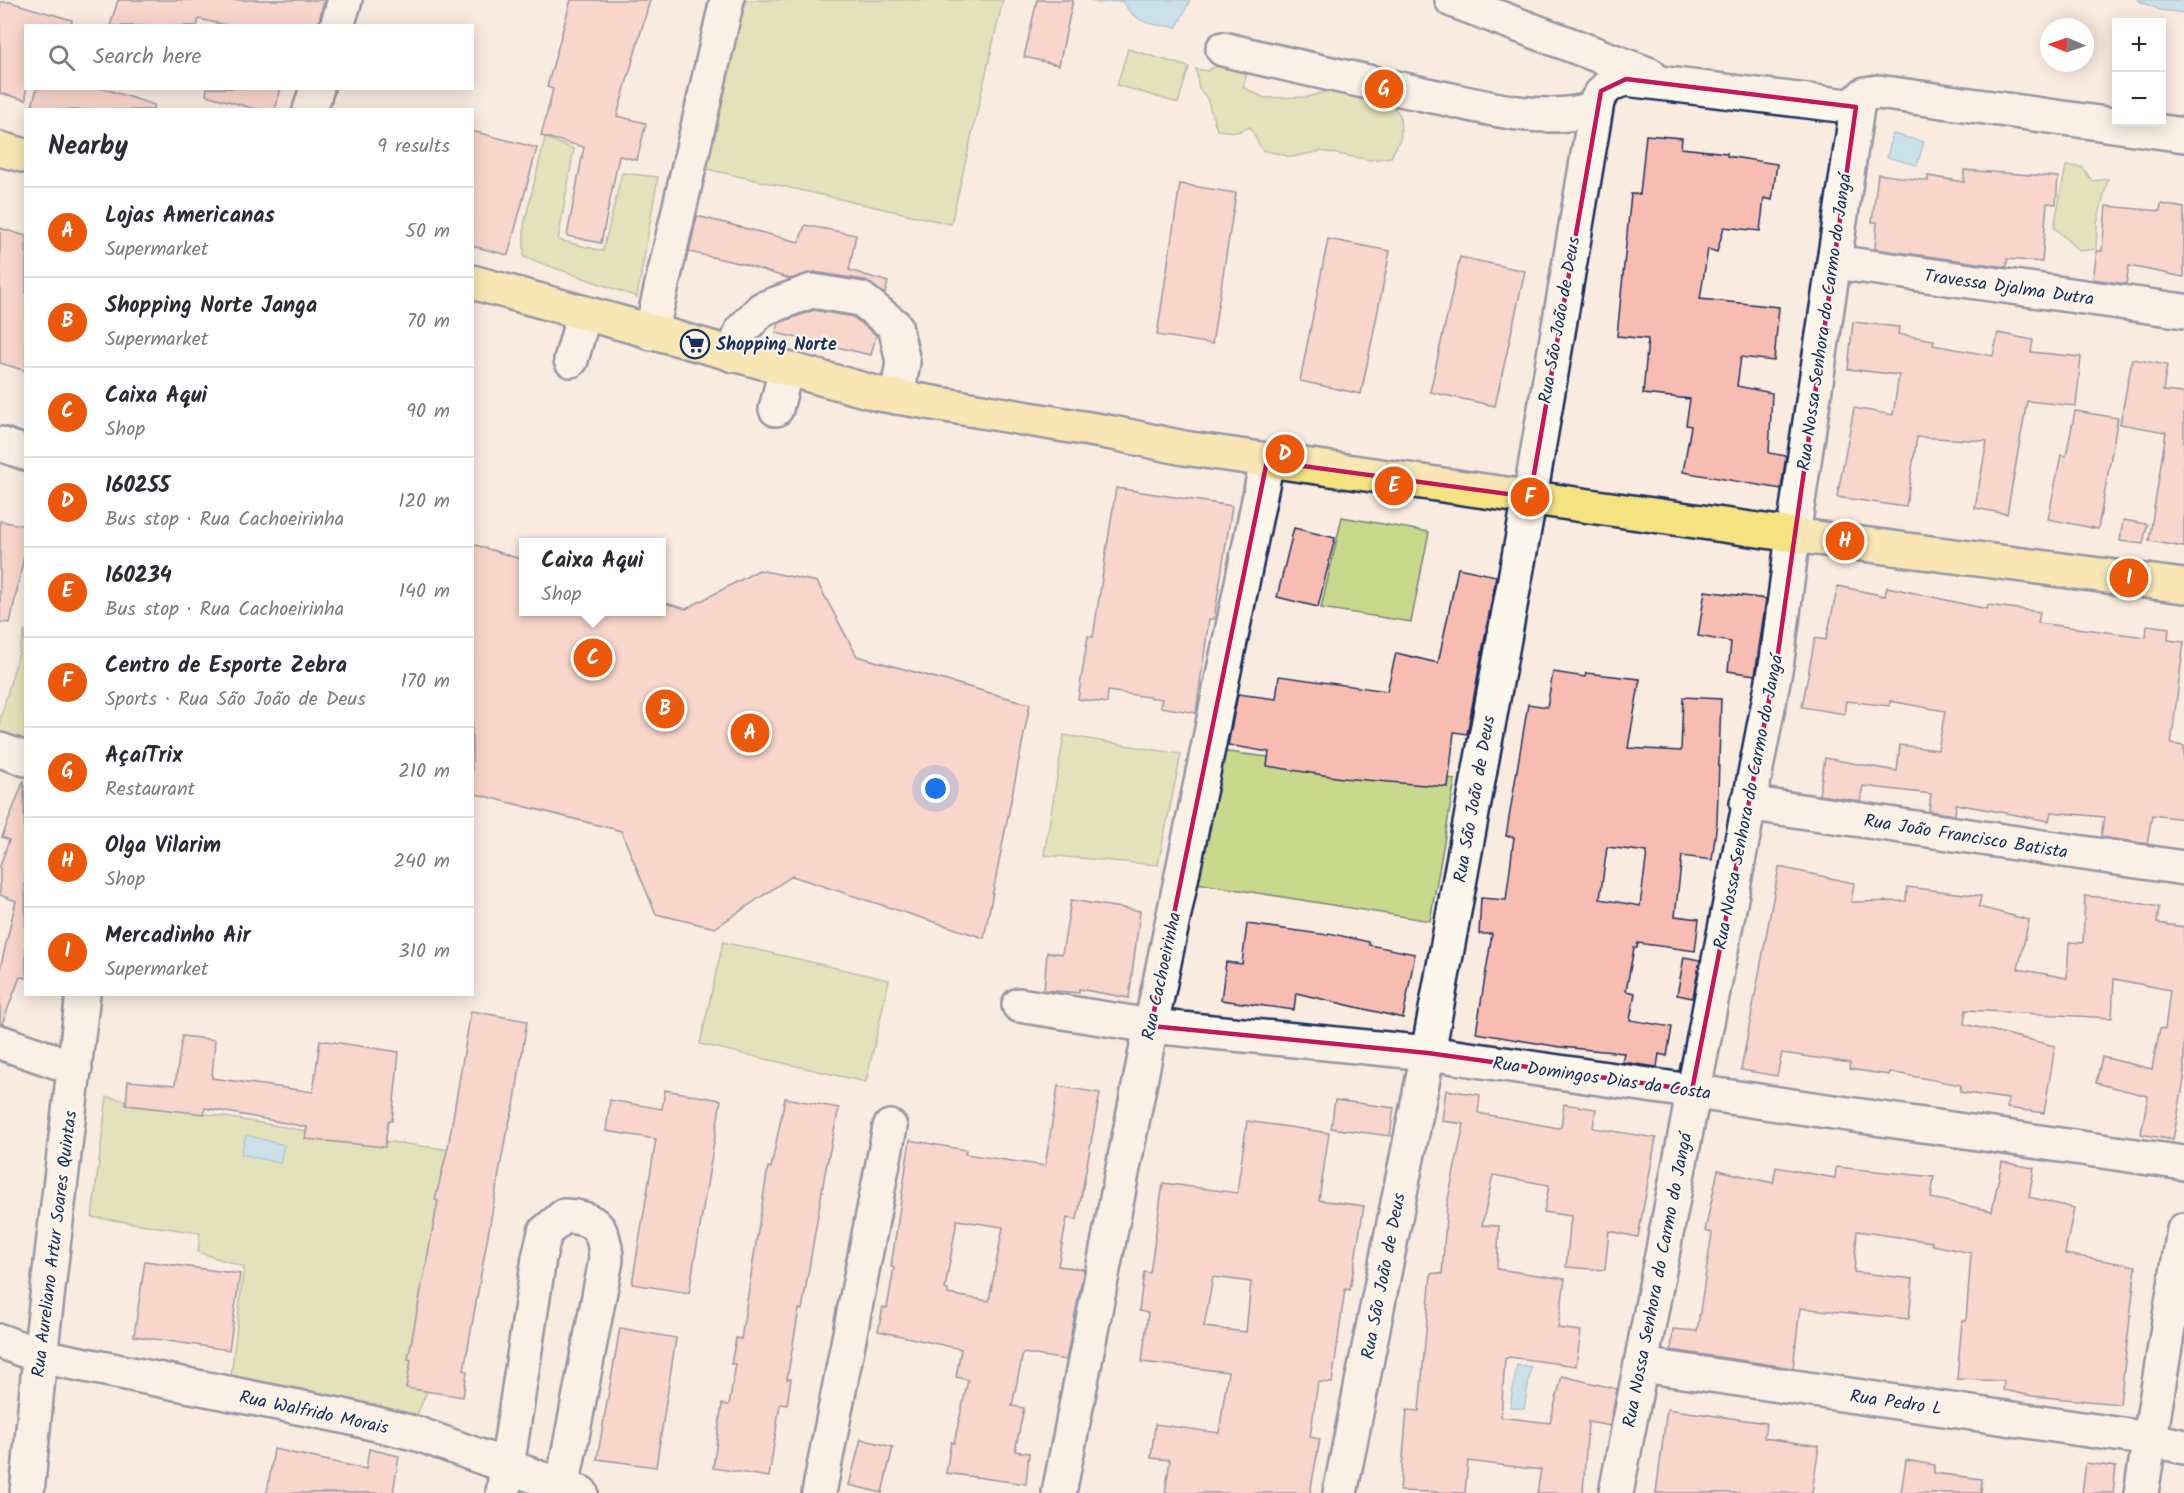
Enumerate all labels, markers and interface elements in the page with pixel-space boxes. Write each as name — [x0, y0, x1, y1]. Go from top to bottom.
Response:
north arrow — [2040, 18, 2094, 72]
map controls — [2112, 18, 2166, 126]
button: + — [2112, 18, 2166, 72]
search box — [24, 24, 474, 90]
text: Search here — [93, 40, 201, 75]
icon: search — [45, 41, 78, 74]
pin: G — [1364, 66, 1404, 112]
button: − — [2112, 72, 2166, 126]
text: Nearby — [48, 126, 128, 168]
text: 9 results — [377, 131, 450, 163]
street label: Rua Nossa Senhora do Carmo do Jangá — [1790, 170, 1861, 473]
text: Lojas Americanas — [105, 199, 275, 234]
text: A — [61, 216, 74, 248]
text: 50 m — [405, 216, 450, 248]
text: Supermarket — [105, 234, 208, 266]
street label: Rua São João de Deus — [1532, 234, 1589, 406]
street label: Travessa Djalma Dutra — [1922, 262, 2096, 315]
text: Shopping Norte Janga — [105, 289, 317, 324]
text: B — [61, 306, 74, 338]
text: 70 m — [407, 306, 450, 338]
text: Supermarket — [105, 324, 208, 356]
supermarket icon: Shopping Norte — [679, 328, 711, 360]
place label: Shopping Norte — [716, 331, 837, 360]
text: Caixa Aqui — [105, 379, 207, 414]
text: C — [61, 396, 74, 428]
text: 90 m — [406, 396, 450, 428]
text: Shop — [105, 414, 145, 446]
pin: D — [1266, 432, 1304, 476]
pin: E — [1374, 464, 1414, 508]
text: 160255 — [105, 469, 170, 504]
pin: F — [1510, 474, 1550, 520]
text: D — [61, 486, 74, 518]
text: 120 m — [398, 486, 450, 518]
text: Bus stop · Rua Cachoeirinha — [105, 504, 344, 536]
pin: H — [1826, 518, 1864, 564]
popup — [519, 538, 666, 616]
text: Caixa Aqui — [541, 544, 644, 579]
pin: I — [2110, 556, 2148, 600]
text: 160234 — [105, 559, 172, 594]
text: E — [62, 576, 73, 608]
text: 140 m — [399, 576, 450, 608]
text: Shop — [541, 579, 581, 611]
text: Bus stop · Rua Cachoeirinha — [105, 594, 344, 626]
pin: C — [574, 636, 612, 680]
text: Centro de Esporte Zebra — [105, 649, 347, 684]
street label: Rua Nossa Senhora do Carmo do Jangá — [1707, 651, 1793, 952]
text: F — [62, 666, 73, 698]
text: 170 m — [401, 666, 450, 698]
text: Sports · Rua São João de Deus — [105, 684, 366, 716]
pin: B — [646, 686, 684, 732]
pin: A — [730, 710, 770, 756]
street label: Rua São João de Deus — [1447, 713, 1504, 885]
text: AçaíTrix — [105, 739, 183, 774]
text: G — [62, 756, 73, 788]
text: 210 m — [398, 756, 450, 788]
text: Restaurant — [105, 774, 195, 806]
your location — [921, 774, 950, 803]
street label: Rua João Francisco Batista — [1862, 807, 2070, 868]
text: Olga Vilarim — [105, 829, 221, 864]
text: H — [61, 846, 74, 878]
text: 240 m — [393, 846, 450, 878]
text: Shop — [105, 864, 145, 896]
street label: Rua Cachoeirinha — [1135, 910, 1190, 1043]
text: Mercadinho Air — [105, 919, 251, 954]
text: I — [64, 936, 71, 968]
text: 310 m — [398, 936, 450, 968]
text: Supermarket — [105, 954, 208, 986]
street label: Rua Domingos Dias da Costa — [1491, 1050, 1713, 1109]
street label: Rua Aureliano Artur Soares Quintas — [25, 1109, 86, 1379]
street label: Rua Nossa Senhora do Carmo do Jangá — [1616, 1129, 1702, 1430]
street label: Rua São João de Deus — [1354, 1190, 1415, 1362]
street label: Rua Walfrido Morais — [236, 1383, 391, 1444]
street label: Rua Pedro L — [1848, 1383, 1944, 1424]

